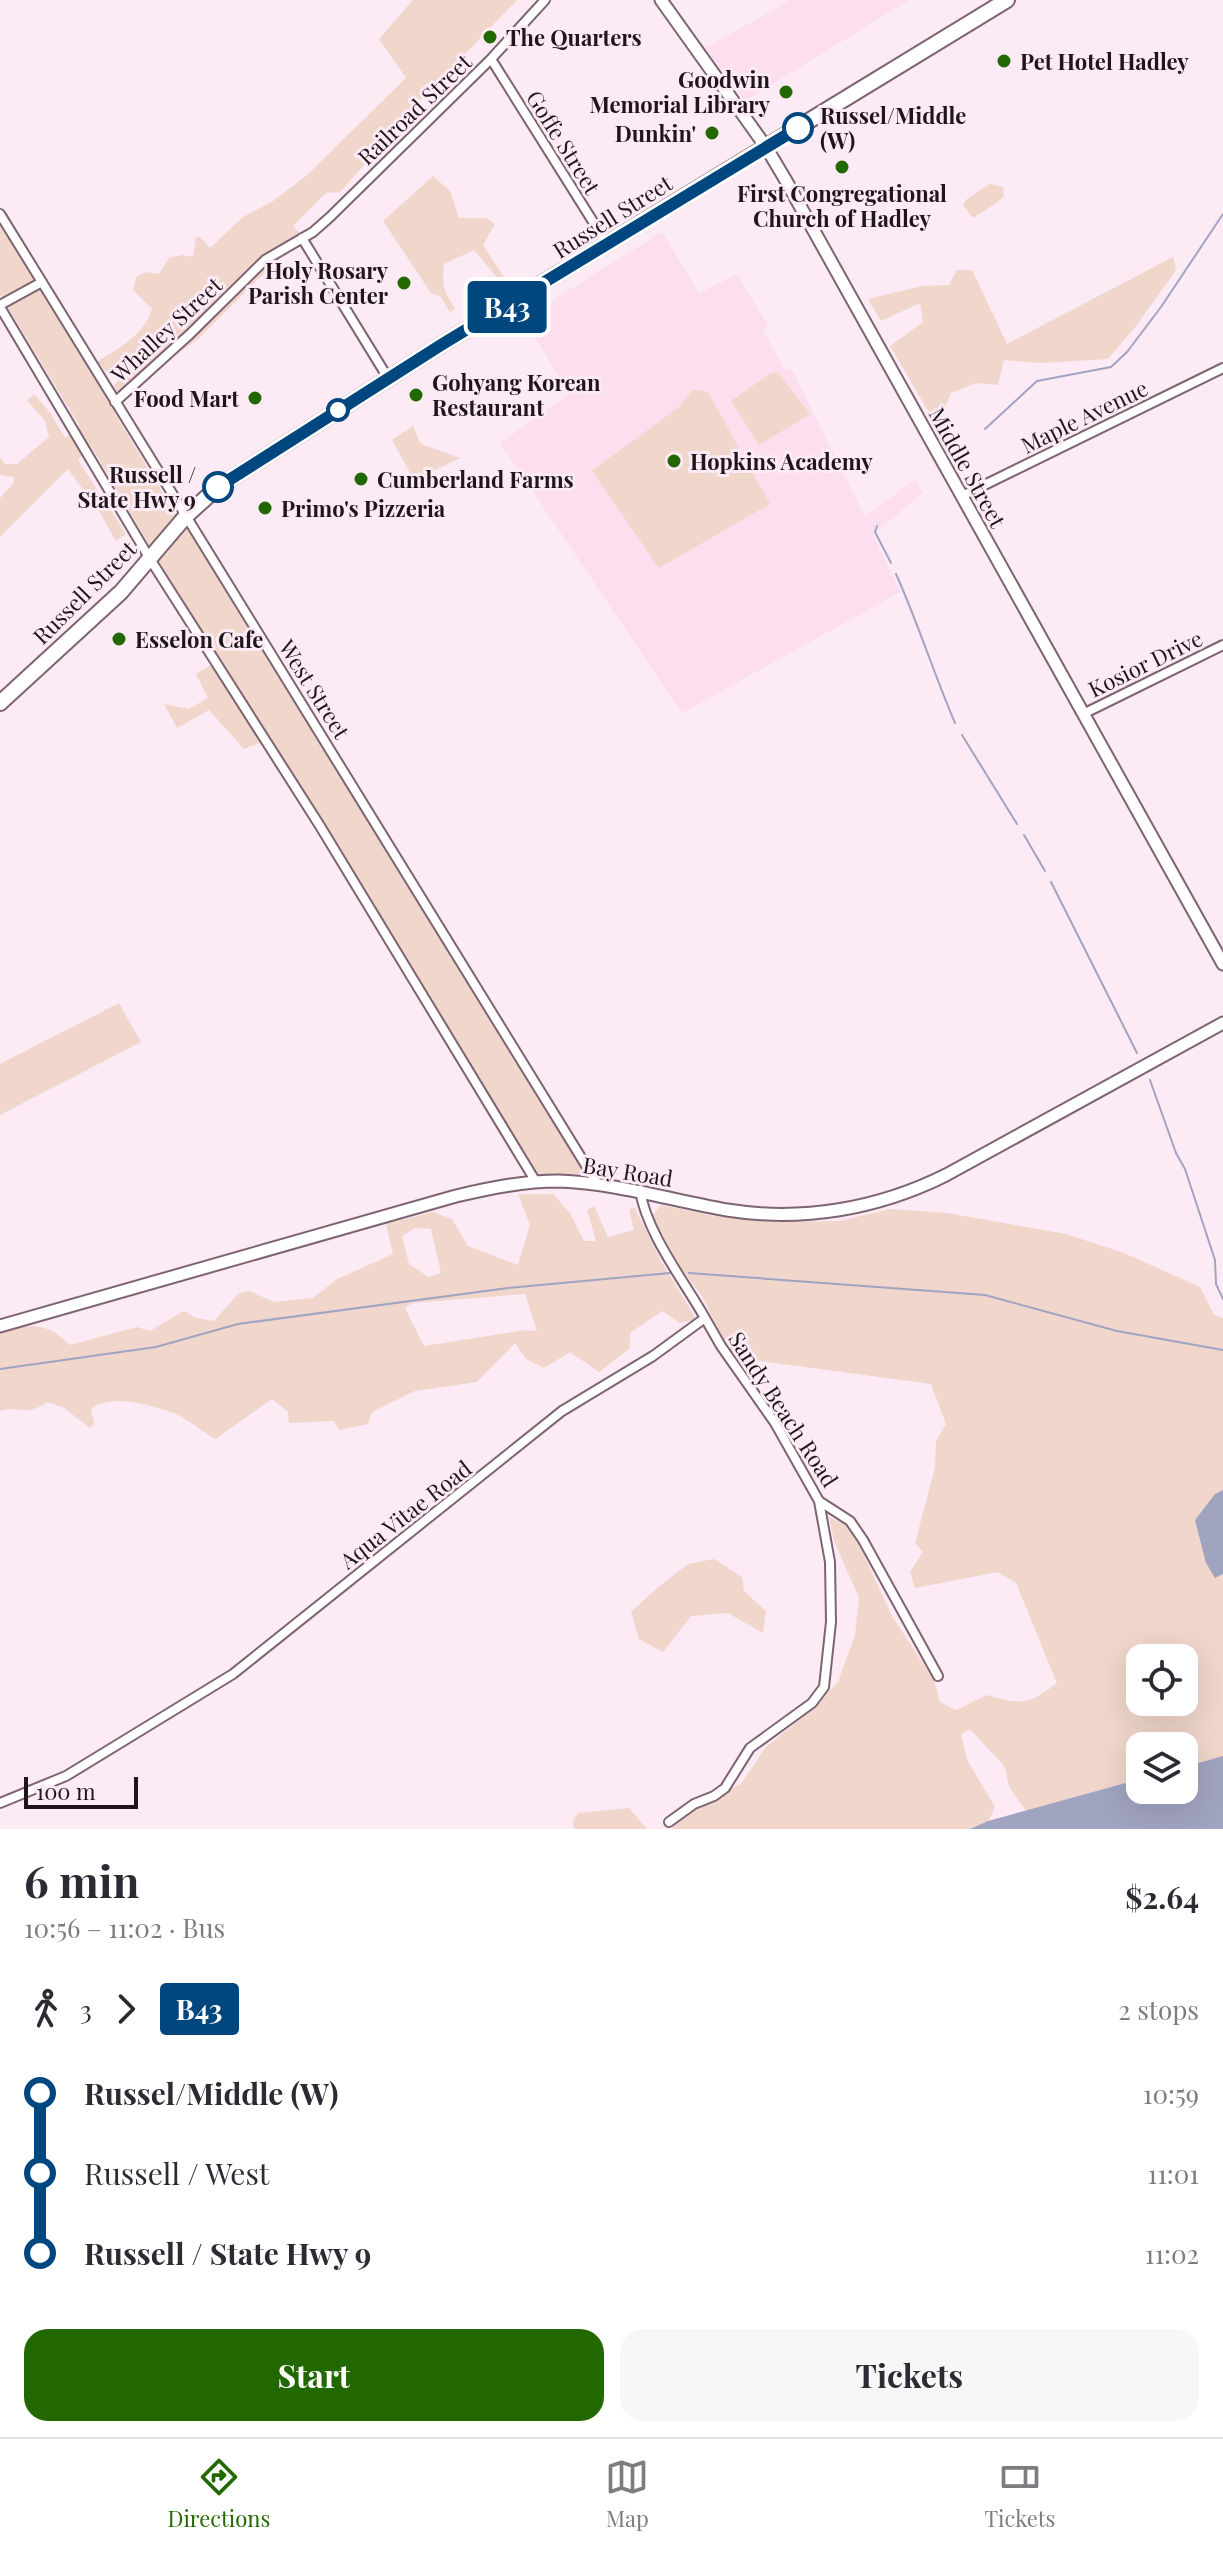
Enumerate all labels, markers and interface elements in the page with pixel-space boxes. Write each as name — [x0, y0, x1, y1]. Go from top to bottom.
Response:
place label: The Quarters — [506, 22, 642, 52]
marker: The Quarters — [481, 28, 499, 46]
street label: Railroad Street — [350, 46, 478, 171]
place label: Pet Hotel Hadley — [1020, 46, 1189, 76]
marker: Pet Hotel Hadley — [995, 52, 1013, 70]
place label: Goodwin Memorial Library — [590, 64, 771, 119]
marker: Goodwin Memorial Library — [777, 83, 795, 101]
street label: Goffe Street — [520, 84, 608, 201]
place label: Russel/Middle (W) — [820, 100, 966, 155]
marker: Russel/Middle (W) — [783, 113, 813, 143]
place label: Dunkin' — [615, 118, 696, 148]
marker: Dunkin' — [703, 124, 721, 142]
marker: First Congregational Church of Hadley — [833, 158, 851, 176]
street label: Russell Street — [547, 167, 678, 264]
place label: First Congregational Church of Hadley — [737, 178, 947, 233]
place label: Holy Rosary Parish Center — [248, 255, 389, 310]
street label: Whalley Street — [103, 269, 229, 389]
marker: Holy Rosary Parish Center — [395, 274, 413, 292]
line badge: B43 — [461, 281, 553, 333]
text: B43 — [484, 288, 530, 325]
place label: Gohyang Korean Restaurant — [432, 367, 601, 422]
street label: Maple Avenue — [1016, 372, 1152, 460]
place label: Food Mart — [134, 383, 239, 413]
marker: Gohyang Korean Restaurant — [407, 386, 425, 404]
marker: Food Mart — [246, 389, 264, 407]
unlabelled marker — [327, 399, 349, 421]
street label: Middle Street — [923, 402, 1014, 533]
place label: Hopkins Academy — [690, 446, 873, 476]
marker: Hopkins Academy — [665, 452, 683, 470]
place label: Russell / State Hwy 9 — [77, 459, 196, 514]
place label: Cumberland Farms — [377, 464, 574, 494]
marker: Cumberland Farms — [352, 470, 370, 488]
marker: Russell / State Hwy 9 — [203, 472, 233, 502]
place label: Primo's Pizzeria — [281, 493, 446, 523]
marker: Primo's Pizzeria — [256, 499, 274, 517]
street label: Russell Street — [26, 533, 143, 650]
street label: Kosior Drive — [1083, 622, 1207, 704]
place label: Esselon Cafe — [135, 624, 263, 654]
marker: Esselon Cafe — [110, 630, 128, 648]
street label: West Street — [272, 633, 358, 745]
street label: Bay Road — [581, 1149, 675, 1193]
street label: Sandy Beach Road — [722, 1325, 846, 1493]
street label: Aqua Vitae Road — [332, 1453, 477, 1576]
map controls — [1126, 1644, 1198, 1804]
button: locate — [1126, 1644, 1198, 1716]
button: layers — [1126, 1732, 1198, 1804]
scale bar — [24, 1773, 138, 1809]
text: 100 m — [36, 1776, 96, 1806]
text: 6 min — [24, 1850, 140, 1909]
text: $2.64 — [1125, 1877, 1199, 1917]
text: 10:56 – 11:02 · Bus — [24, 1910, 225, 1945]
icon: walk — [24, 1987, 68, 2031]
icon: forward — [104, 1987, 148, 2031]
text: B43 — [176, 1990, 223, 2027]
text: 3 — [80, 1992, 92, 2027]
text: 2 stops — [1118, 1992, 1199, 2027]
text: Russel/Middle (W) — [84, 2073, 339, 2113]
text: 10:59 — [1143, 2076, 1199, 2111]
text: Russell / West — [84, 2153, 269, 2193]
text: 11:01 — [1148, 2156, 1199, 2191]
text: Russell / State Hwy 9 — [84, 2233, 371, 2273]
text: 11:02 — [1145, 2236, 1199, 2271]
button: Start — [24, 2329, 604, 2421]
button: Tickets — [620, 2329, 1199, 2421]
tab: Directions — [168, 2455, 270, 2533]
tab: Map — [605, 2455, 649, 2533]
tab: Tickets — [984, 2455, 1055, 2533]

